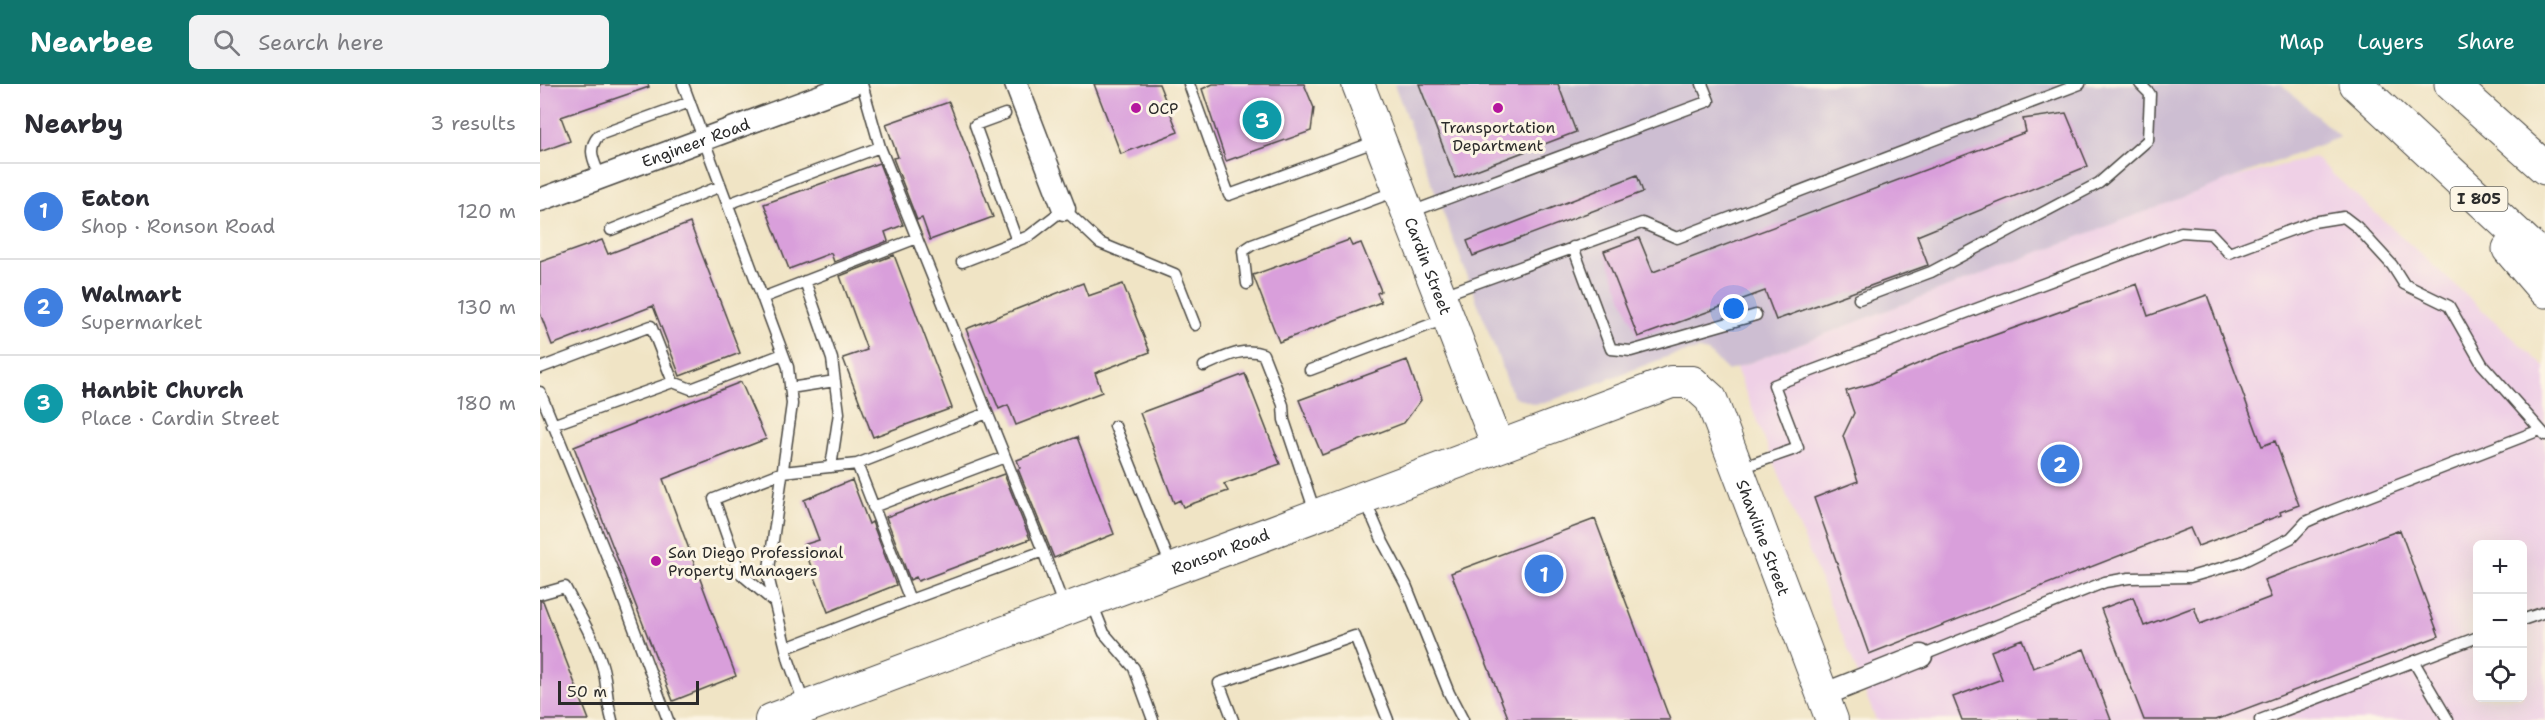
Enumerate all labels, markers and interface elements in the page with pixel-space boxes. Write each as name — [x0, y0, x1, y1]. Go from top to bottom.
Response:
search box — [189, 15, 609, 69]
text: Nearbee — [30, 23, 153, 61]
icon: search — [210, 26, 243, 59]
text: Search here — [258, 28, 384, 57]
text: Map — [2279, 28, 2324, 56]
text: Layers — [2357, 28, 2424, 56]
text: Share — [2457, 28, 2515, 56]
place label: OCP — [1148, 98, 1178, 119]
pin: 3 — [1242, 98, 1282, 142]
marker: OCP — [1129, 101, 1143, 115]
marker: Transportation Department — [1491, 101, 1505, 115]
text: Nearby — [24, 106, 123, 141]
text: 3 results — [430, 110, 516, 136]
street label: Engineer Road — [639, 113, 753, 172]
place label: Transportation Department — [1441, 117, 1555, 156]
text: Eaton — [81, 184, 150, 213]
road number: I 805 — [2450, 187, 2508, 211]
text: 1 — [39, 198, 48, 224]
text: 120 m — [457, 198, 516, 224]
text: Shop · Ronson Road — [81, 213, 275, 239]
street label: Cardin Street — [1400, 214, 1457, 318]
text: Walmart — [81, 280, 182, 309]
text: 2 — [37, 294, 51, 320]
text: 130 m — [457, 294, 516, 320]
your location — [1719, 294, 1748, 323]
text: Supermarket — [81, 309, 203, 335]
text: Hanbit Church — [81, 376, 244, 405]
text: 3 — [37, 390, 51, 416]
text: 180 m — [456, 390, 516, 416]
text: Place · Cardin Street — [81, 405, 280, 431]
pin: 2 — [2040, 442, 2080, 487]
street label: Shawline Street — [1732, 477, 1795, 599]
street label: Ronson Road — [1169, 523, 1272, 579]
map controls — [2473, 540, 2527, 702]
button: + — [2473, 540, 2527, 594]
place label: San Diego Professional Property Managers — [668, 542, 844, 581]
pin: 1 — [1524, 552, 1564, 596]
marker: San Diego Professional Property Managers — [649, 554, 663, 568]
button: − — [2473, 594, 2527, 648]
button: locate — [2473, 648, 2527, 702]
scale bar — [558, 678, 699, 706]
text: 50 m — [567, 681, 607, 702]

